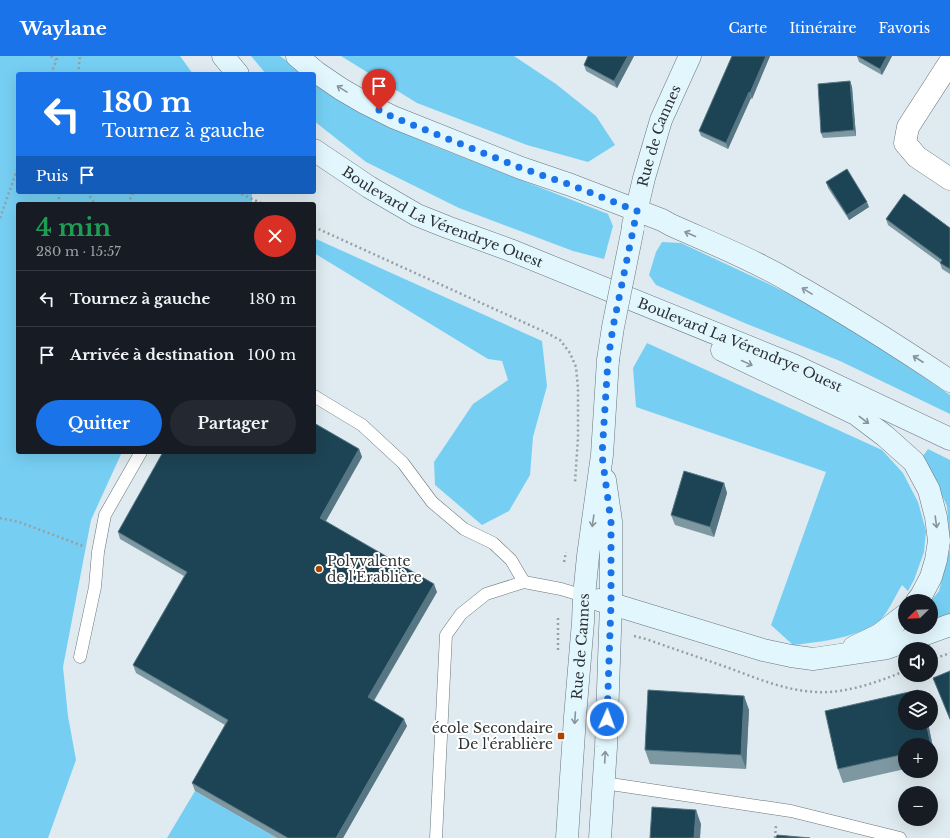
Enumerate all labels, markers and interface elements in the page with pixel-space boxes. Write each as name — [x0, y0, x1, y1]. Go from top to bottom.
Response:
text: Waylane — [20, 17, 107, 40]
text: Carte — [728, 19, 767, 37]
text: Itinéraire — [789, 19, 856, 37]
text: Favoris — [878, 19, 930, 37]
pin — [362, 69, 396, 110]
icon: arrive — [368, 75, 390, 97]
street label: Rue de Cannes — [633, 82, 685, 188]
text: 180 m — [102, 85, 192, 120]
one-way arrow — [336, 85, 348, 93]
icon: left — [36, 88, 88, 140]
text: Tournez à gauche — [102, 120, 265, 142]
street label: Boulevard La Vérendrye Ouest — [339, 163, 546, 272]
icon: arrive — [76, 164, 98, 186]
text: Puis — [36, 166, 68, 185]
text: 4 min — [36, 213, 111, 242]
button: close — [254, 215, 296, 257]
one-way arrow — [685, 230, 697, 237]
text: 280 m · 15:57 — [36, 243, 121, 260]
one-way arrow — [801, 287, 813, 295]
icon: left — [36, 288, 58, 310]
text: Tournez à gauche — [70, 289, 210, 308]
text: 180 m — [249, 289, 296, 308]
street label: Boulevard La Vérendrye Ouest — [635, 294, 846, 396]
icon: arrive — [36, 344, 58, 366]
text: Arrivée à destination — [70, 345, 234, 364]
text: 100 m — [247, 345, 296, 364]
one-way arrow — [912, 355, 923, 363]
one-way arrow — [741, 360, 753, 367]
button: Quitter — [36, 400, 162, 446]
button: Partager — [170, 400, 296, 446]
one-way arrow — [858, 416, 869, 424]
one-way arrow — [589, 514, 596, 527]
one-way arrow — [932, 515, 940, 528]
place label: Polyvalente de l'Érablière — [327, 552, 422, 586]
marker: Polyvalente de l'Érablière — [314, 564, 324, 574]
street label: Rue de Cannes — [567, 593, 593, 700]
north arrow — [898, 594, 938, 634]
map controls — [898, 594, 938, 826]
button: sound — [898, 642, 938, 682]
button: layers — [898, 690, 938, 730]
position arrow — [586, 698, 628, 740]
one-way arrow — [571, 711, 578, 724]
place label: école Secondaire De l'érablière — [432, 719, 553, 753]
marker: école Secondaire De l'érablière — [556, 731, 566, 741]
button: + — [898, 738, 938, 778]
one-way arrow — [602, 751, 609, 764]
button: − — [898, 786, 938, 826]

